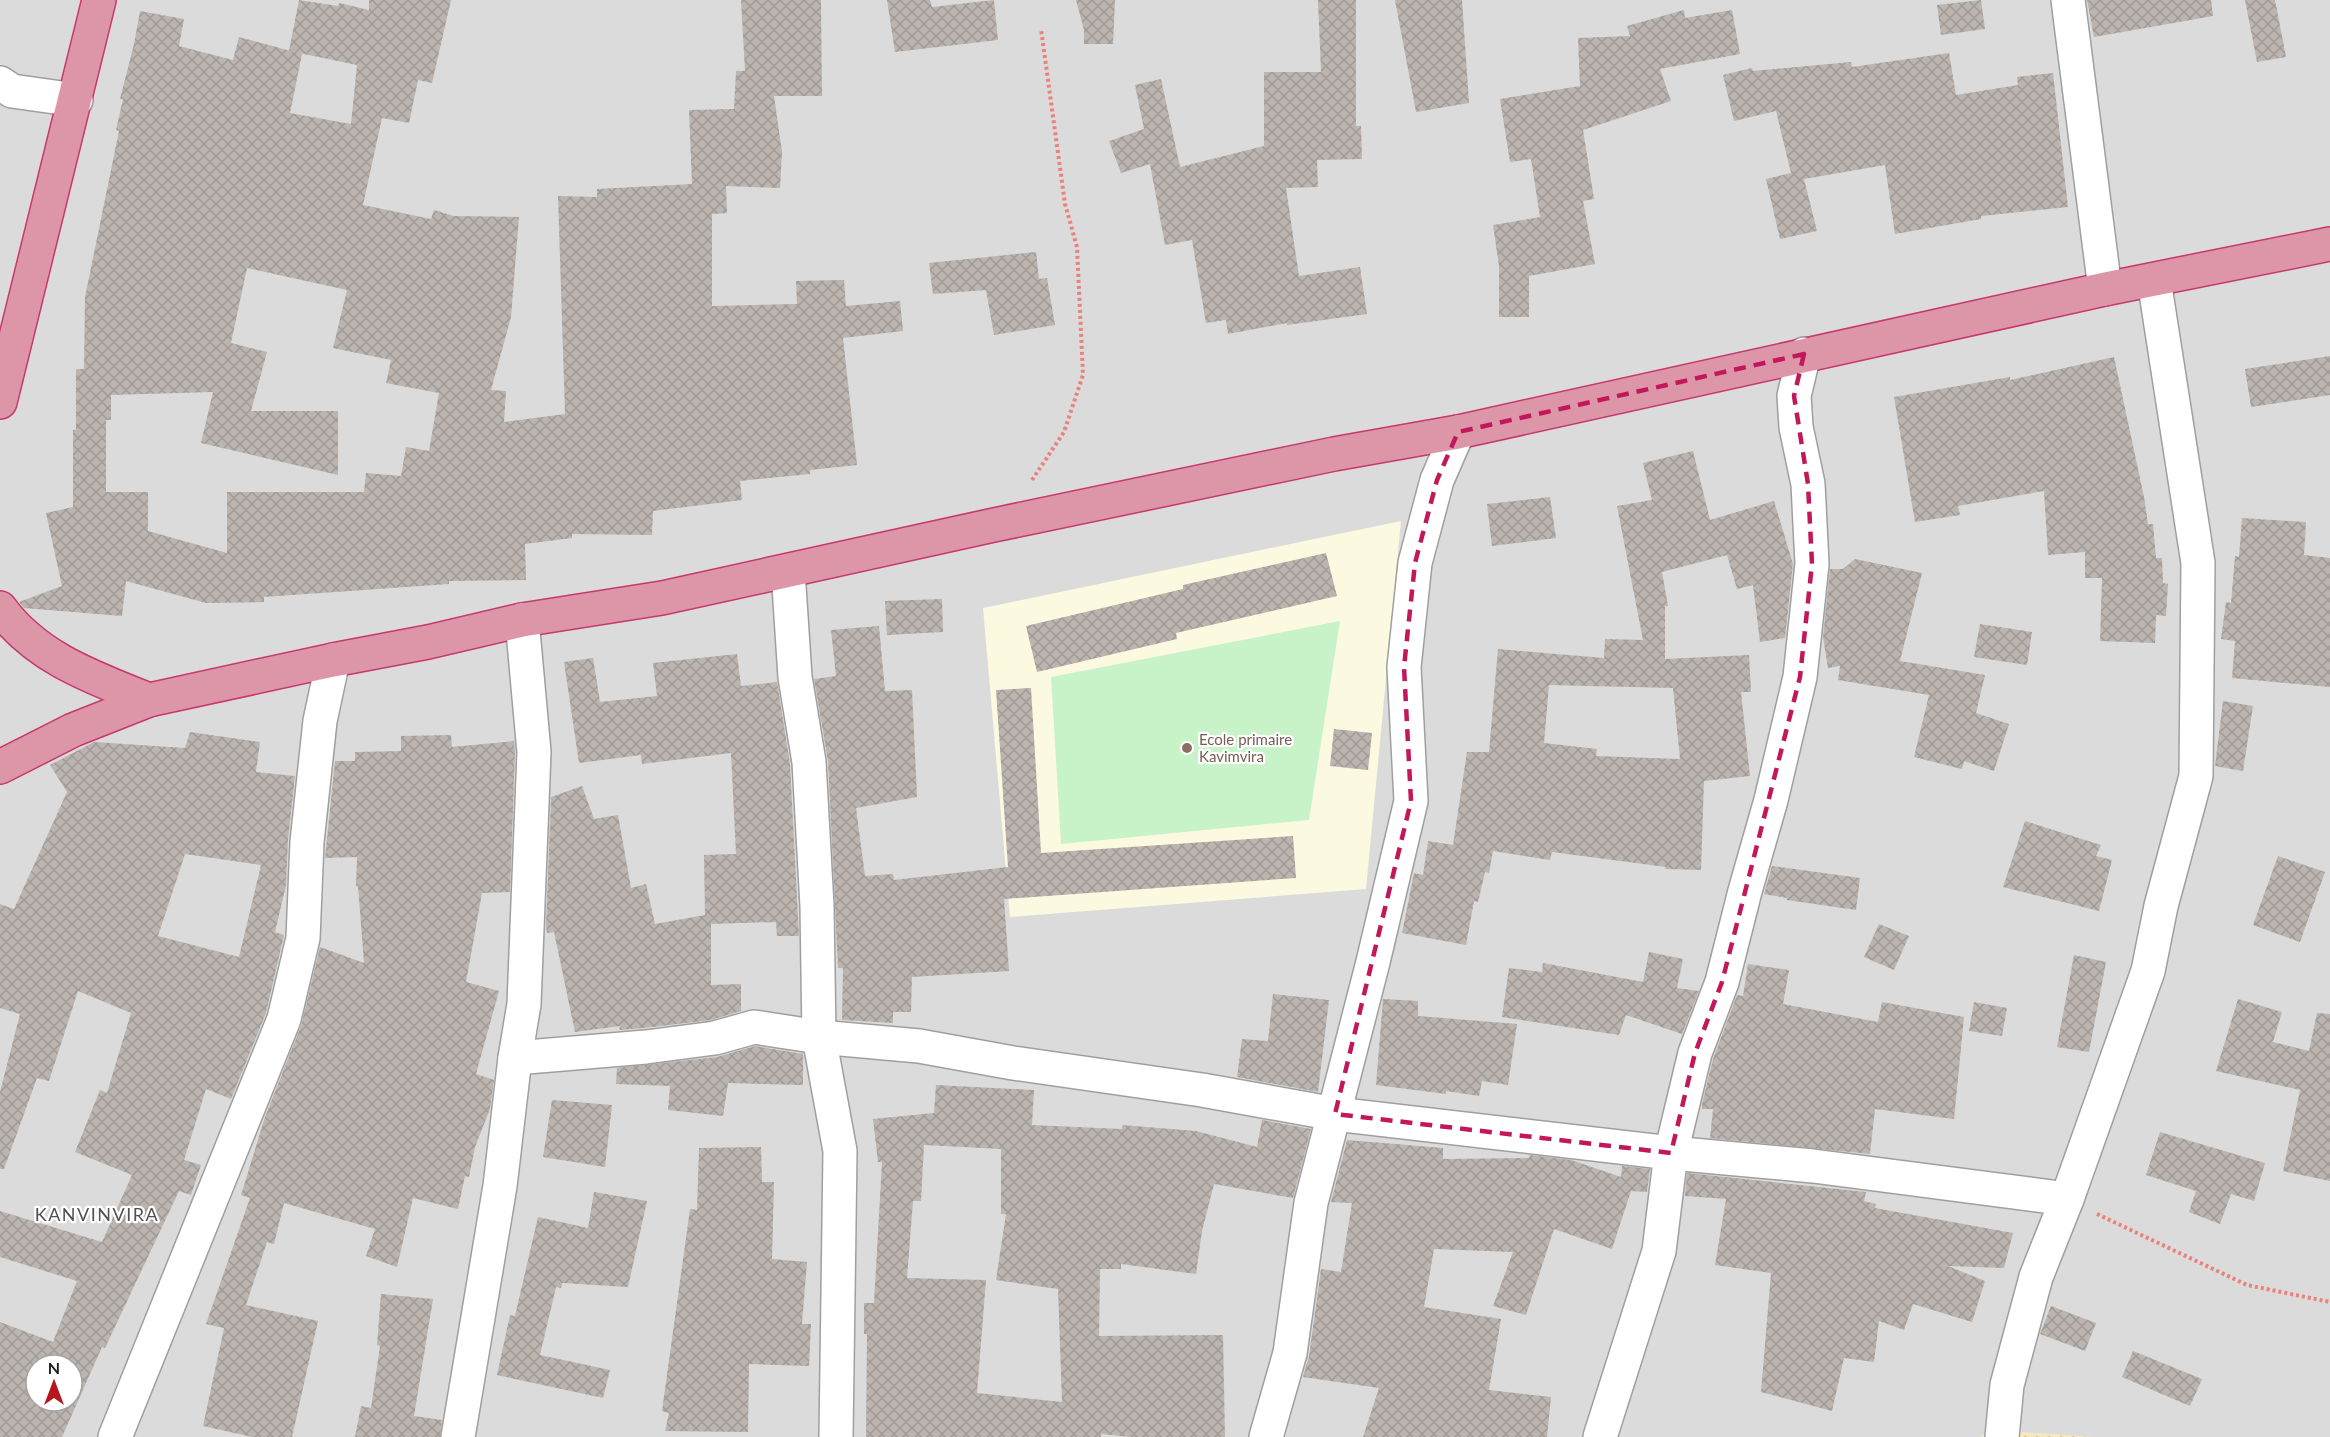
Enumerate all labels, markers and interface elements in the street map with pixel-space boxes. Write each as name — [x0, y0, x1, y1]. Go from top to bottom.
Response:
place label: Ecole primaire Kavimvira — [1199, 730, 1292, 765]
marker: Ecole primaire Kavimvira — [1180, 741, 1194, 755]
district label: KANVINVIRA — [35, 1203, 159, 1225]
north arrow — [24, 1353, 84, 1413]
text: N — [48, 1358, 60, 1377]

